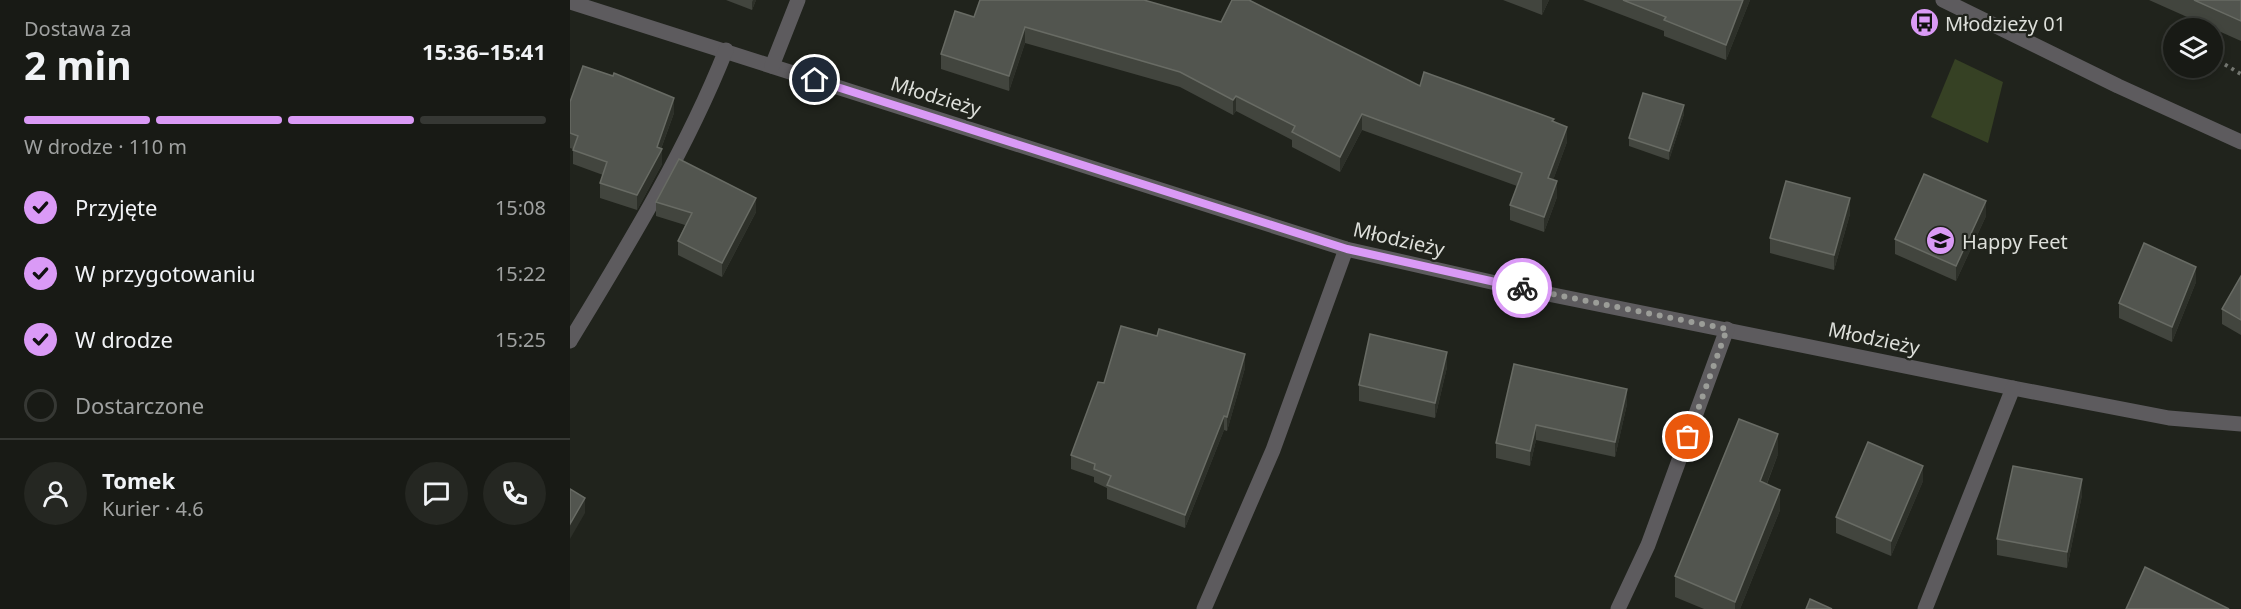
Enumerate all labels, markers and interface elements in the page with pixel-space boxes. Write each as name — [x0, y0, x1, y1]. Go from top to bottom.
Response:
bus stop icon: Młodzieży 01 — [1908, 7, 1940, 39]
place label: Młodzieży 01 — [1945, 10, 2066, 37]
text: Dostawa za — [24, 15, 131, 42]
map controls — [2163, 18, 2223, 78]
button: layers — [2163, 18, 2223, 78]
text: 15:36–15:41 — [422, 36, 546, 66]
text: 2 min — [24, 38, 131, 91]
pin — [789, 54, 840, 105]
icon: home — [798, 63, 831, 96]
street label: Młodzieży — [888, 70, 985, 123]
text: W drodze · 110 m — [24, 133, 187, 160]
icon: check — [24, 191, 57, 224]
text: Przyjęte — [75, 192, 157, 222]
text: 15:08 — [495, 194, 546, 221]
street label: Młodzieży — [1351, 215, 1448, 263]
school or university icon: Happy Feet — [1925, 225, 1957, 257]
place label: Happy Feet — [1962, 228, 2068, 255]
icon: check — [24, 257, 57, 290]
text: W przygotowaniu — [75, 258, 256, 288]
courier — [1492, 258, 1552, 318]
text: 15:22 — [495, 260, 546, 287]
icon: bike — [1506, 272, 1539, 305]
street label: Młodzieży — [1826, 315, 1923, 361]
icon: check — [24, 323, 57, 356]
text: W drodze — [75, 324, 173, 354]
text: 15:25 — [495, 326, 546, 353]
text: Dostarczone — [75, 390, 204, 420]
pin — [1662, 411, 1713, 462]
icon: bag — [1671, 420, 1704, 453]
button: person — [24, 462, 87, 525]
button: chat — [405, 462, 468, 525]
button: phone — [483, 462, 546, 525]
text: Tomek — [102, 465, 175, 495]
text: Kurier · 4.6 — [102, 495, 204, 522]

